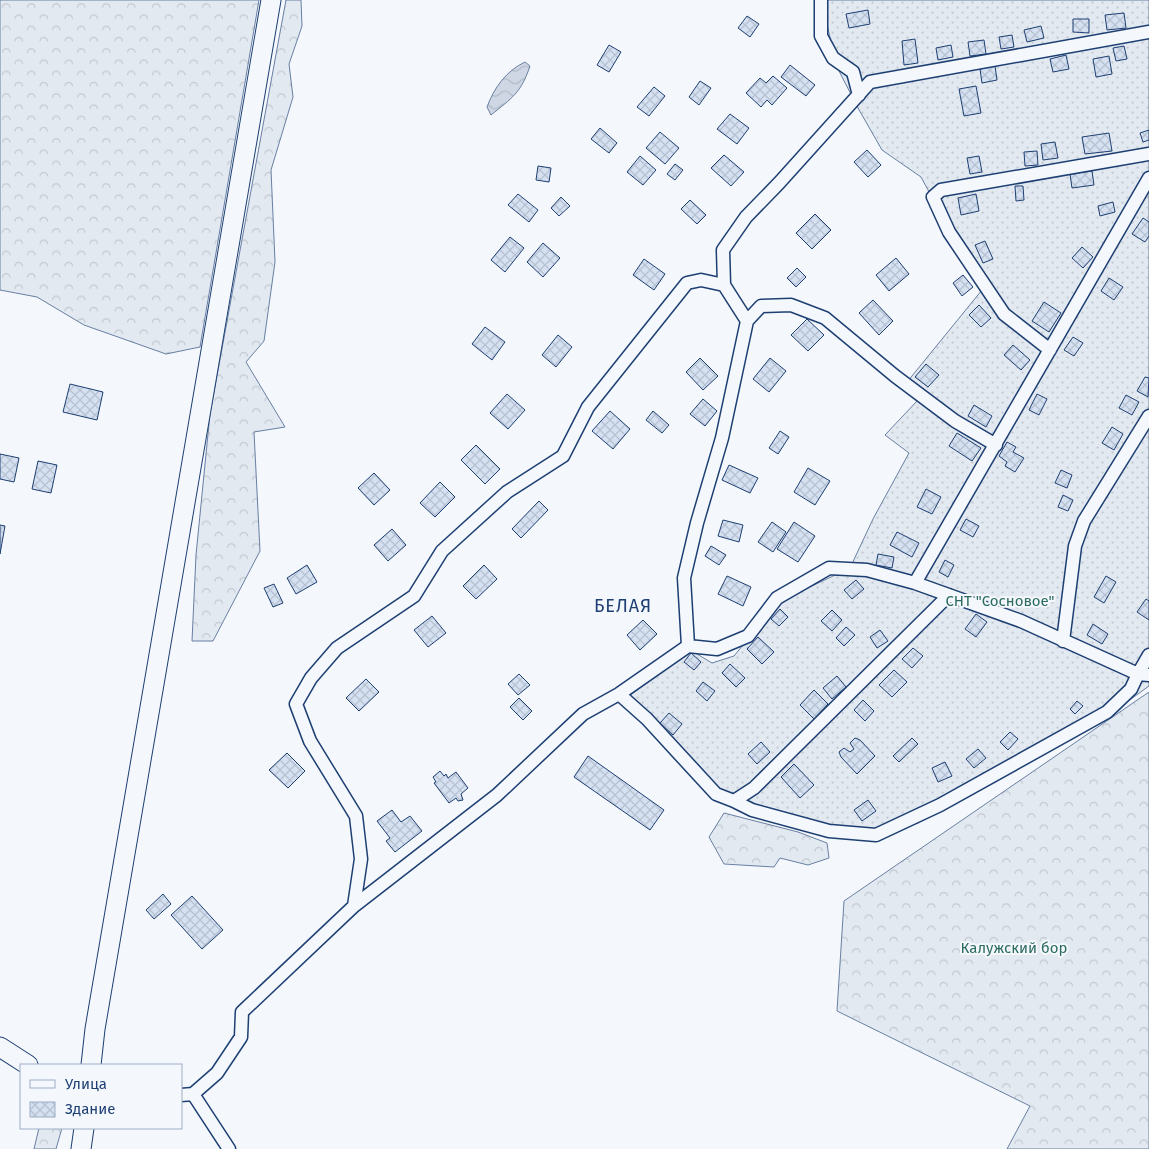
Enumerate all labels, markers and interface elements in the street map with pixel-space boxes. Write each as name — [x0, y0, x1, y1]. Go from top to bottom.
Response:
park label: СНТ "Сосновое" — [945, 592, 1055, 610]
district label: БЕЛАЯ — [594, 595, 652, 617]
park label: Калужский бор — [961, 939, 1067, 957]
legend — [20, 1064, 182, 1129]
text: Улица — [65, 1075, 107, 1093]
text: Здание — [65, 1100, 115, 1118]

